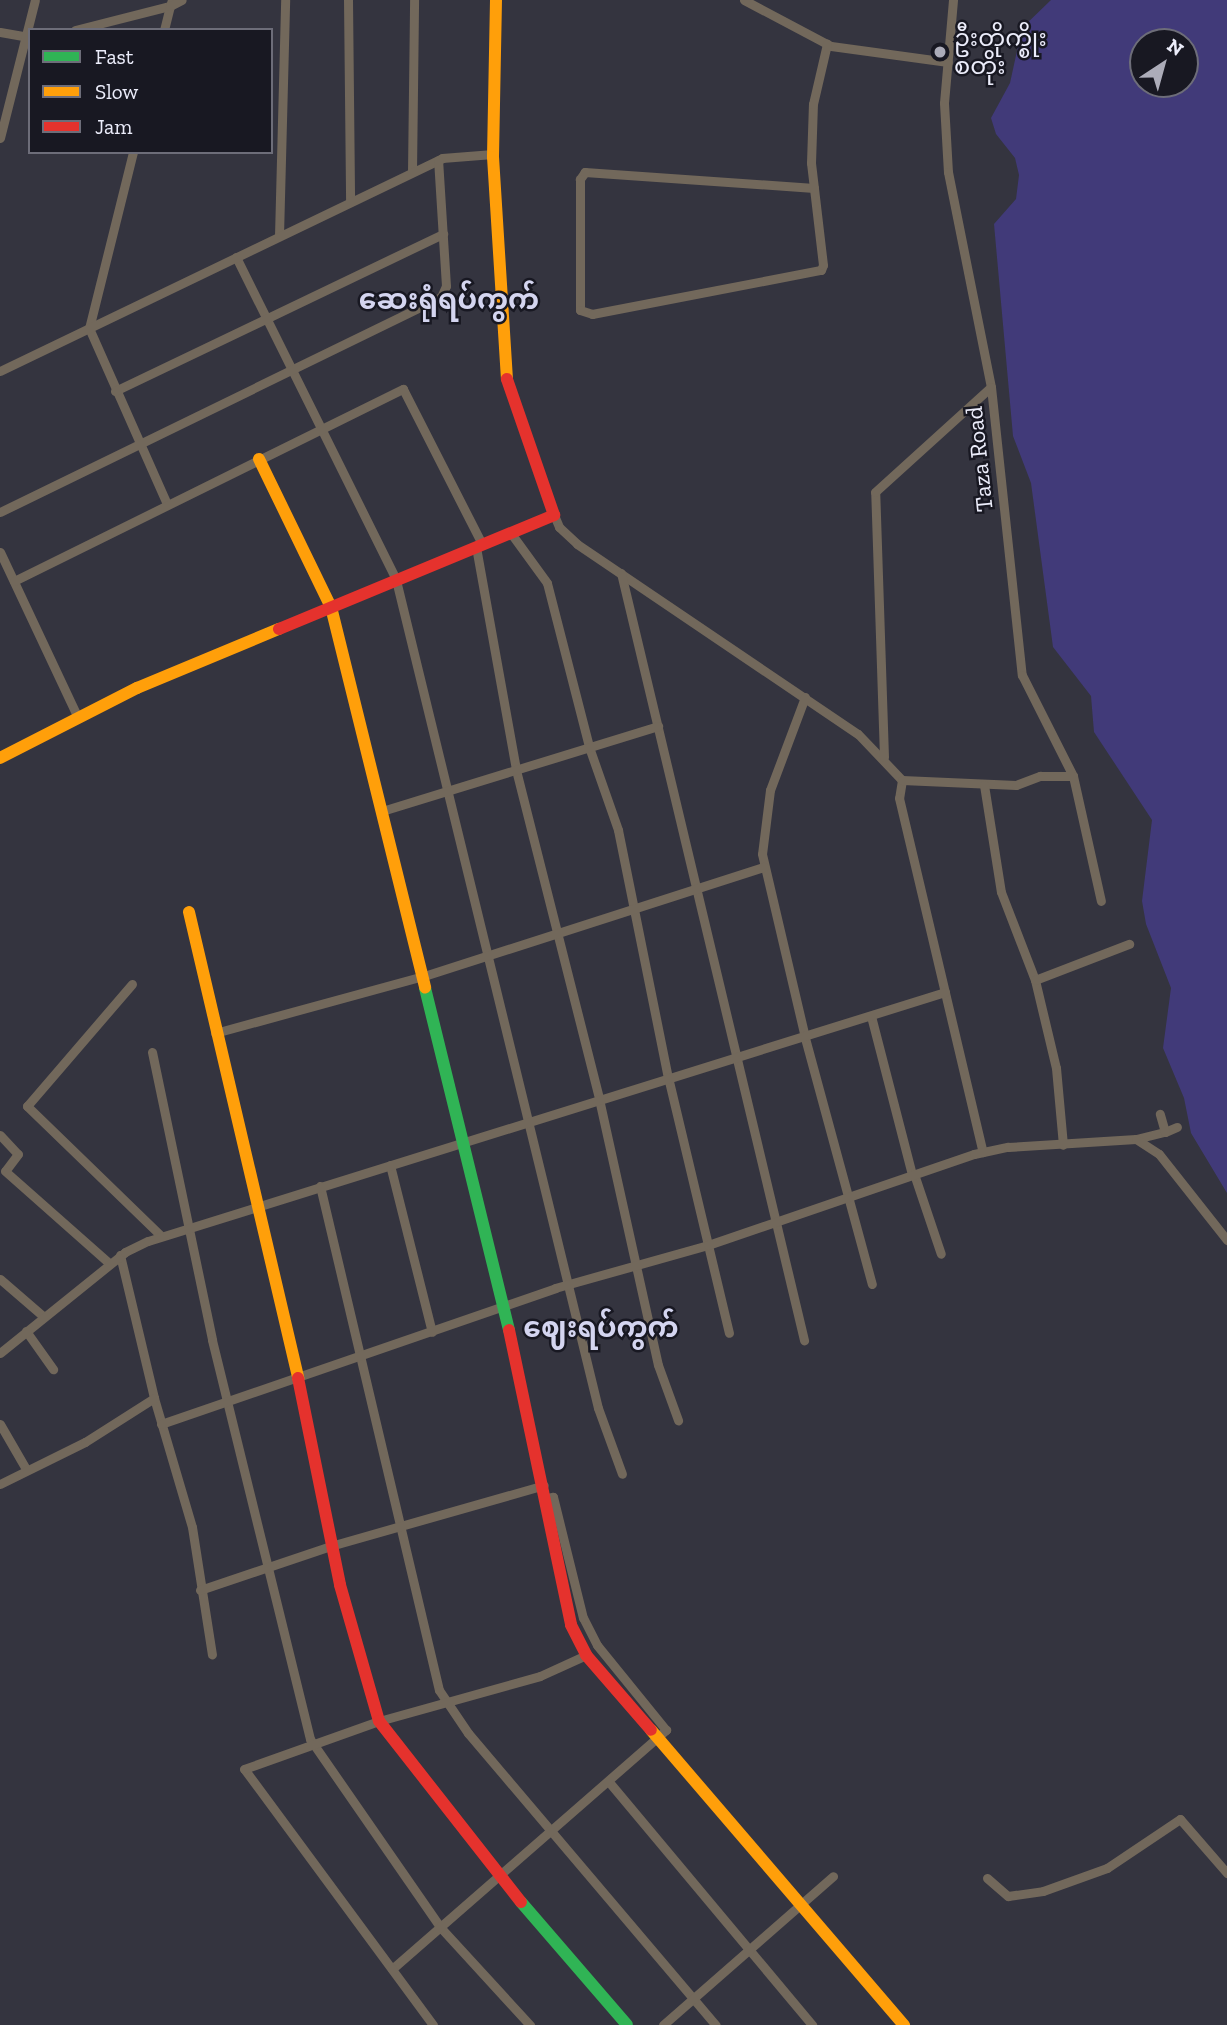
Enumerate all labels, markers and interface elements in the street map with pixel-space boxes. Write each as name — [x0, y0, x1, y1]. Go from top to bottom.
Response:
place label: ဦးတိုက္စိုး စတိုး — [954, 24, 1047, 80]
legend — [28, 28, 273, 154]
north arrow — [1129, 28, 1199, 98]
text: N — [1163, 34, 1188, 61]
text: Fast — [95, 44, 134, 69]
marker: ဦးတိုက္စိုး စတိုး — [932, 44, 948, 60]
text: Slow — [95, 79, 138, 104]
text: Jam — [95, 114, 132, 139]
district label: ဆေးရုံရပ်ကွက် — [359, 283, 539, 317]
street label: Taza Road — [959, 405, 999, 513]
district label: ဈေးရပ်ကွက် — [523, 1311, 679, 1345]

